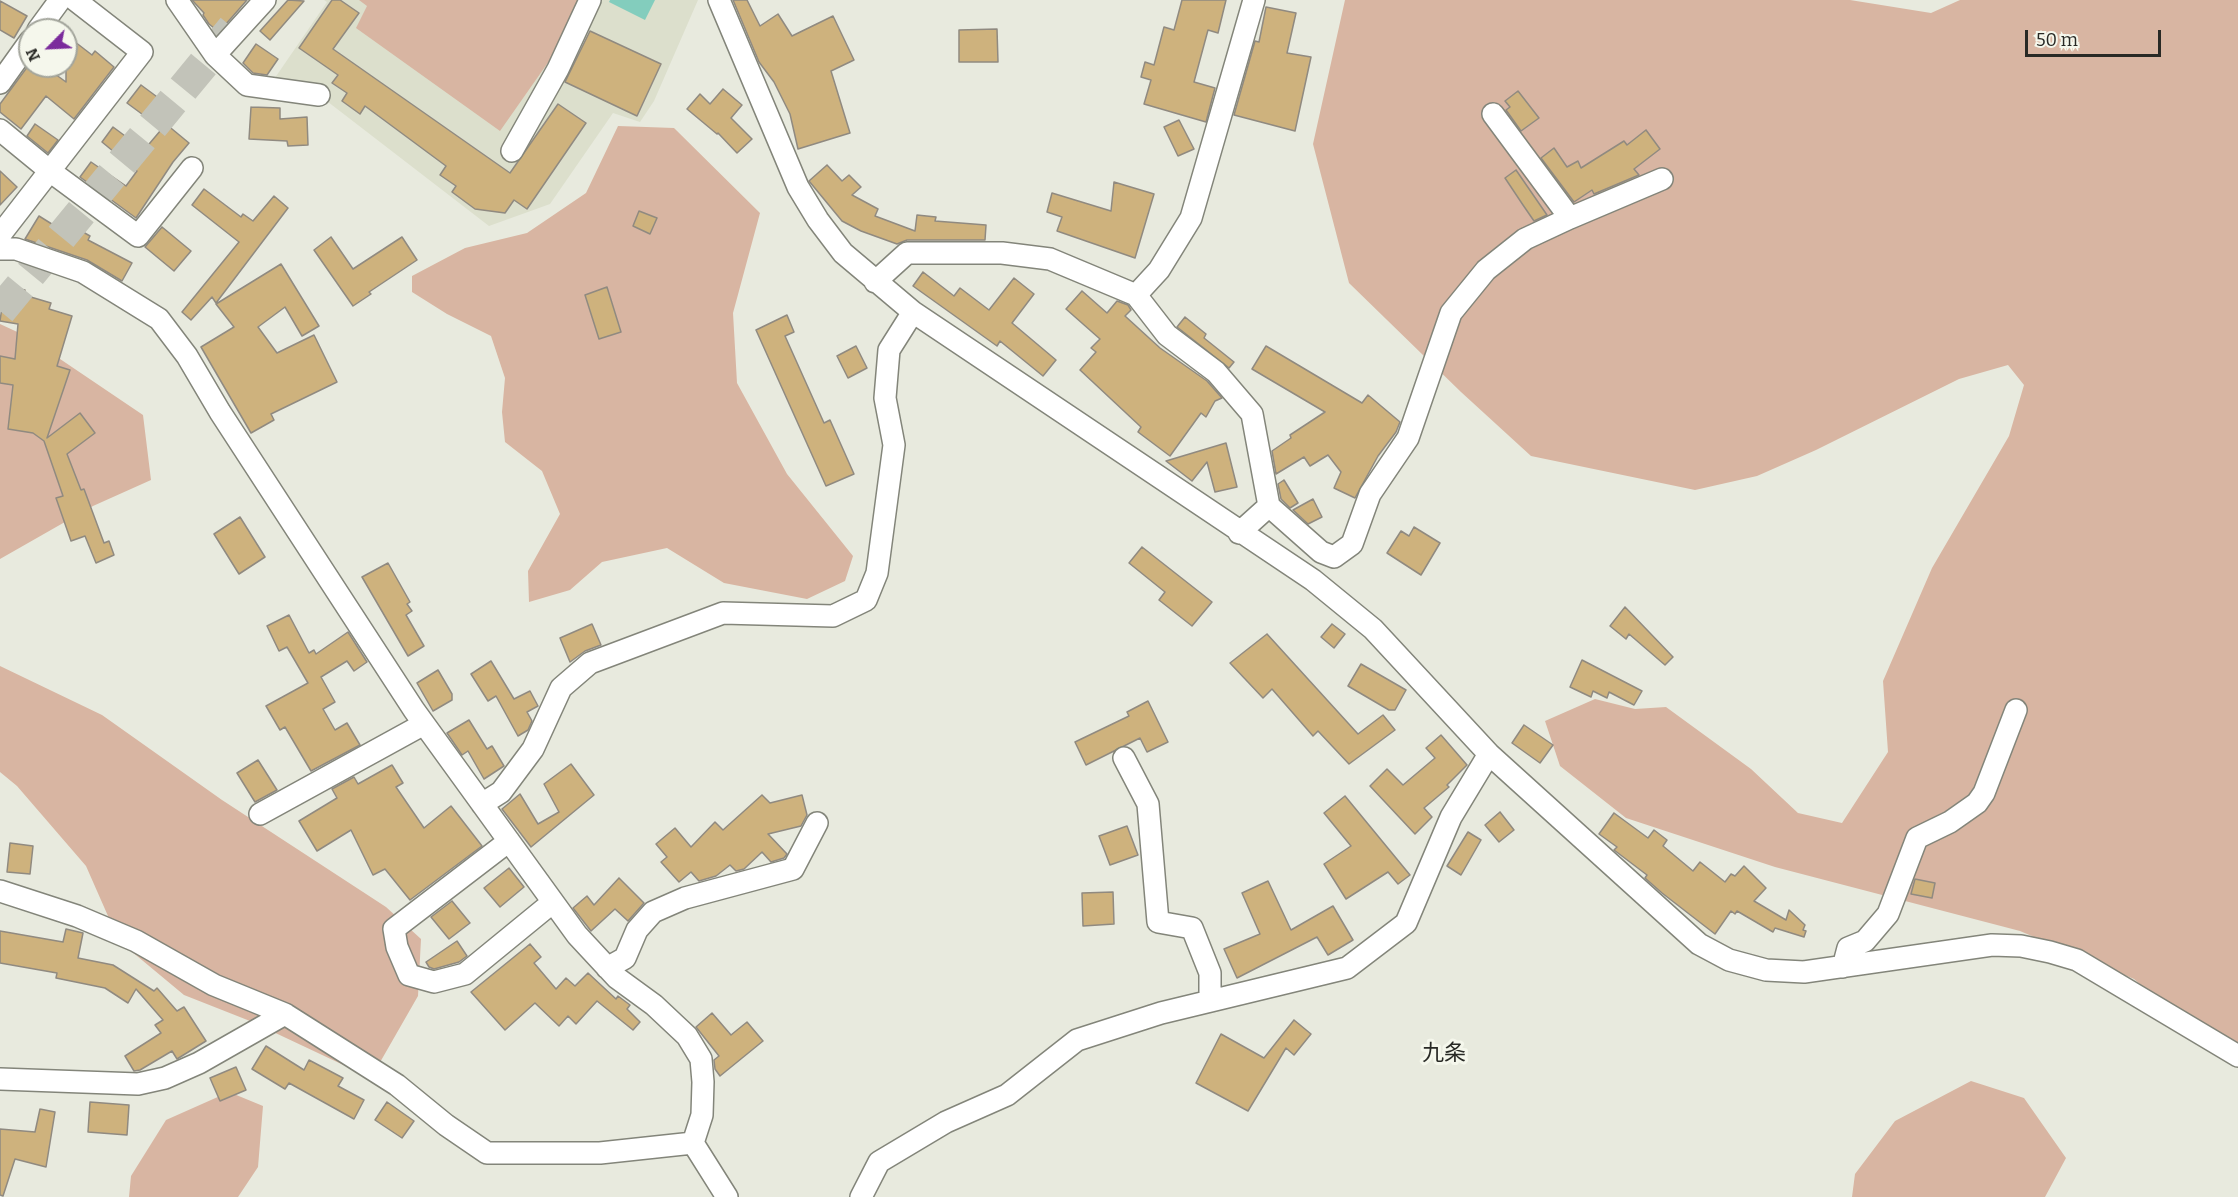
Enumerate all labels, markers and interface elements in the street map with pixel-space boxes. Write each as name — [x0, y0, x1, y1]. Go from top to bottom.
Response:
north arrow — [18, 18, 78, 78]
scale bar — [2028, 18, 2164, 56]
text: 50 m — [2036, 29, 2078, 51]
text: N — [22, 45, 44, 64]
district label: 九条 — [1422, 1041, 1466, 1067]

